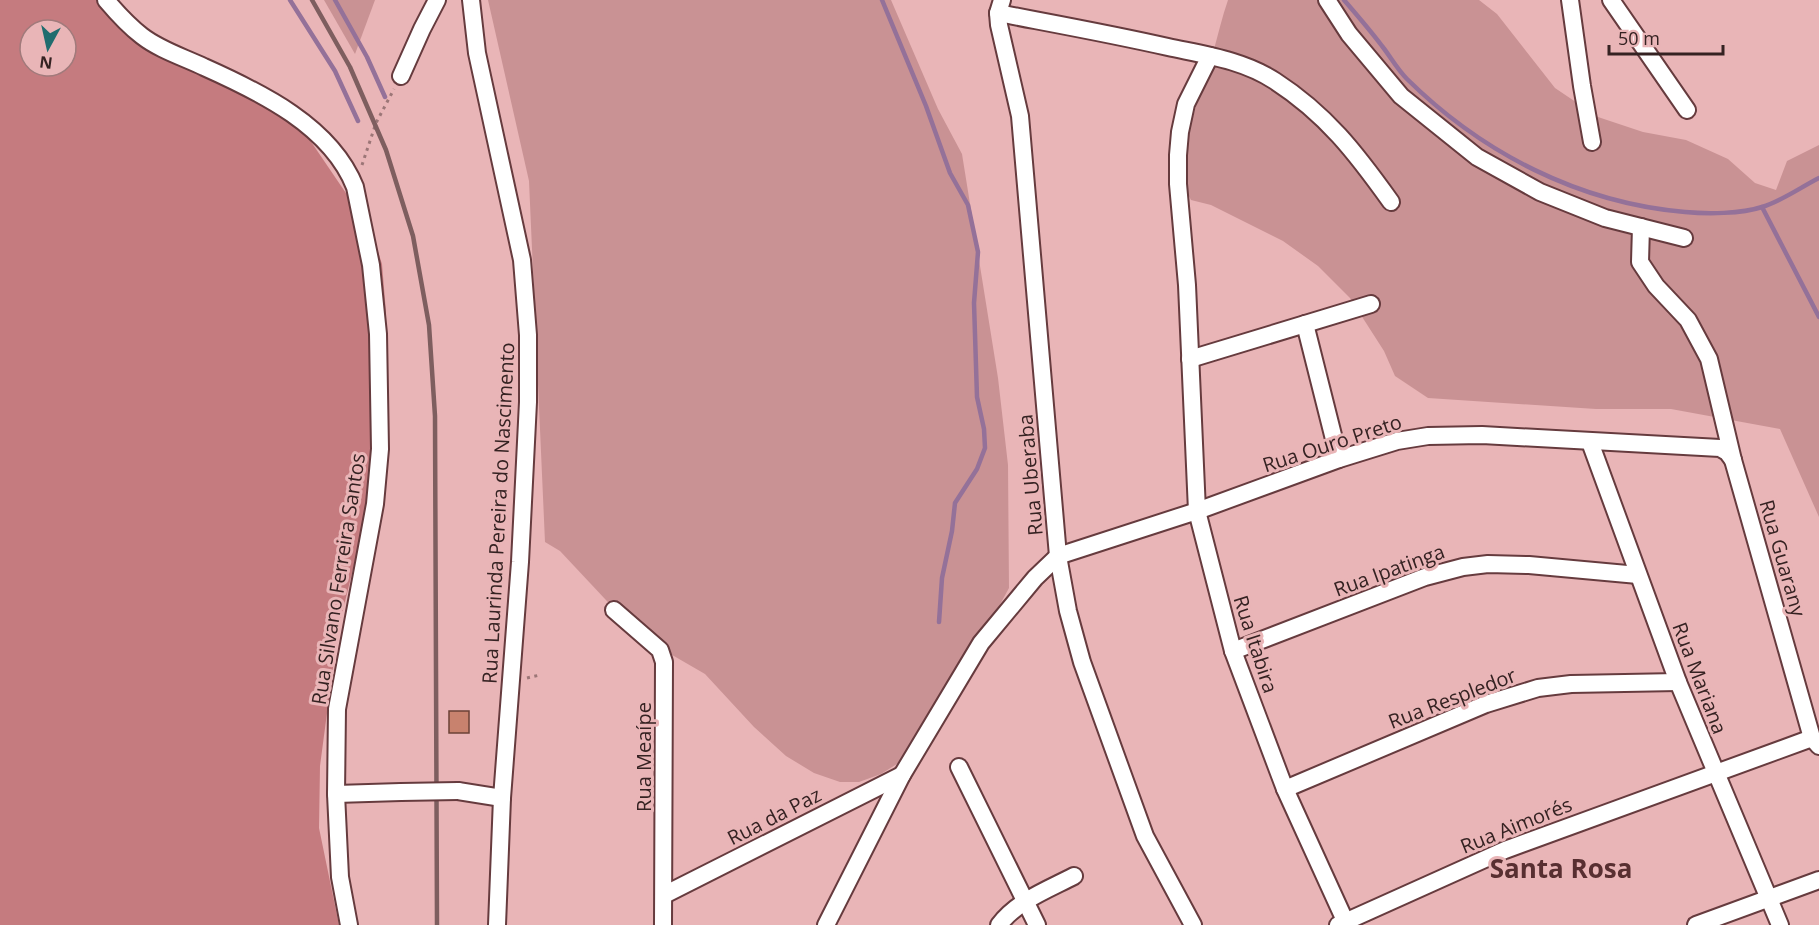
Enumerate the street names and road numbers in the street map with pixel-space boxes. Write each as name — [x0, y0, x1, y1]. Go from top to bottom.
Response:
street label: Rua Laurinda Pereira do Nascimento — [476, 342, 520, 684]
street label: Rua Ouro Preto — [1259, 408, 1405, 478]
street label: Rua Uberaba — [1011, 413, 1049, 537]
street label: Rua Silvano Ferreira Santos — [305, 451, 371, 707]
street label: Rua Guarany — [1753, 496, 1813, 621]
street label: Rua Ipatinga — [1330, 537, 1448, 603]
street label: Rua Itabira — [1228, 592, 1284, 696]
street label: Rua Mariana — [1666, 618, 1734, 738]
street label: Rua Respledor — [1384, 661, 1520, 735]
street label: Rua Meaípe — [630, 702, 657, 812]
street label: Rua da Paz — [722, 781, 826, 851]
street label: Rua Aimorés — [1456, 790, 1576, 860]

